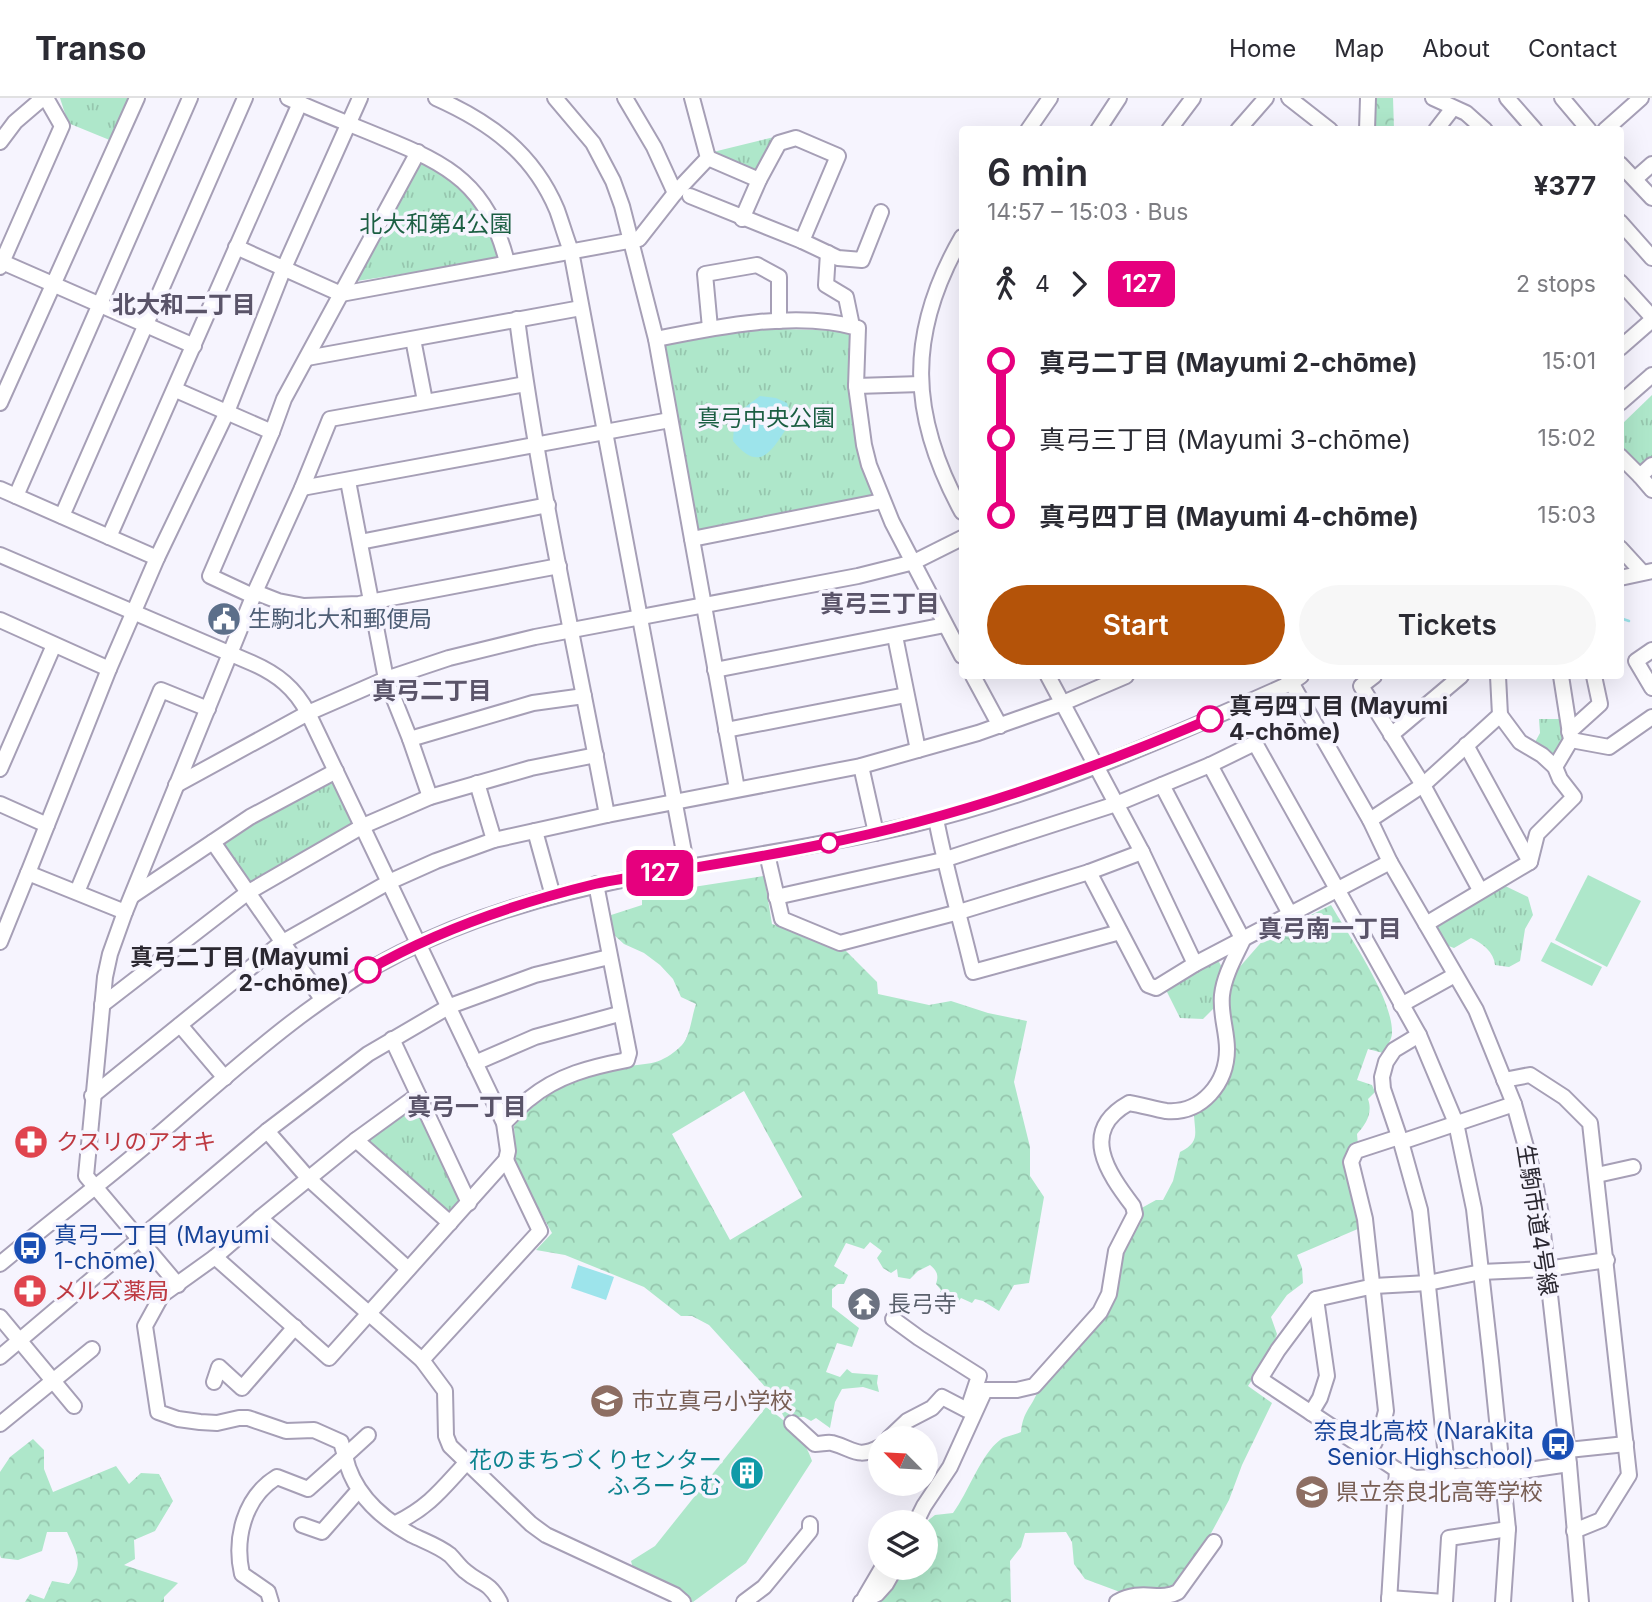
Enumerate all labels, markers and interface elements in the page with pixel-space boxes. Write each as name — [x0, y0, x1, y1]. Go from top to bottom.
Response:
text: Transo — [35, 28, 147, 68]
text: Home — [1229, 34, 1296, 63]
text: Map — [1334, 34, 1384, 63]
text: About — [1422, 34, 1490, 63]
text: Contact — [1528, 34, 1617, 63]
text: 6 min — [987, 149, 1088, 195]
text: ¥377 — [1534, 170, 1596, 201]
text: 14:57 – 15:03 · Bus — [987, 198, 1188, 226]
park label: 北大和第4公園 — [360, 210, 512, 238]
icon: walk — [987, 265, 1025, 303]
icon: forward — [1060, 265, 1098, 303]
text: 127 — [1122, 269, 1161, 298]
text: 4 — [1035, 270, 1050, 298]
text: 2 stops — [1516, 270, 1596, 298]
district label: 北大和二丁目 — [112, 290, 256, 319]
text: 真弓二丁目 (Mayumi 2-chōme) — [1039, 347, 1418, 378]
text: 15:01 — [1542, 347, 1596, 375]
park label: 真弓中央公園 — [697, 404, 835, 432]
text: 真弓三丁目 (Mayumi 3-chōme) — [1039, 424, 1411, 455]
text: 15:02 — [1538, 424, 1596, 452]
text: 真弓四丁目 (Mayumi 4-chōme) — [1039, 501, 1419, 532]
text: 15:03 — [1537, 501, 1596, 529]
button: Start — [987, 585, 1285, 665]
button: Tickets — [1299, 585, 1596, 665]
district label: 真弓三丁目 — [820, 589, 940, 618]
public building icon: 生駒北大和郵便局 — [205, 600, 243, 638]
place label: 生駒北大和郵便局 — [248, 605, 432, 633]
district label: 真弓二丁目 — [372, 676, 492, 705]
place label: 真弓四丁目 (Mayumi 4-chōme) — [1229, 692, 1448, 746]
marker: 真弓四丁目 (Mayumi 4-chōme) — [1197, 706, 1223, 732]
unlabelled marker — [819, 833, 839, 853]
line badge: 127 — [620, 850, 700, 896]
text: 127 — [640, 858, 680, 887]
district label: 真弓南一丁目 — [1258, 914, 1402, 943]
place label: 真弓二丁目 (Mayumi 2-chōme) — [130, 943, 349, 997]
marker: 真弓二丁目 (Mayumi 2-chōme) — [355, 957, 381, 983]
district label: 真弓一丁目 — [407, 1092, 527, 1121]
pharmacy icon: クスリのアオキ — [12, 1123, 50, 1161]
place label: クスリのアオキ — [56, 1128, 216, 1156]
street label: 生駒市道4号線 — [1511, 1142, 1563, 1298]
place label: 真弓一丁目 (Mayumi 1-chōme) — [54, 1221, 269, 1275]
bus stop icon: 真弓一丁目 (Mayumi 1-chōme) — [11, 1229, 49, 1267]
pharmacy icon: メルズ薬局 — [11, 1272, 49, 1310]
place label: メルズ薬局 — [54, 1277, 169, 1305]
temple icon: 長弓寺 — [845, 1285, 883, 1323]
place label: 長弓寺 — [888, 1290, 957, 1318]
school or university icon: 市立真弓小学校 — [588, 1382, 626, 1420]
place label: 市立真弓小学校 — [632, 1387, 793, 1415]
place label: 奈良北高校 (Narakita Senior Highschool) — [1314, 1417, 1534, 1471]
bus stop icon: 奈良北高校 (Narakita Senior Highschool) — [1539, 1425, 1577, 1463]
north arrow — [868, 1426, 938, 1496]
map controls — [868, 1426, 938, 1580]
place label: 花のまちづくりセンター ふろーらむ — [469, 1446, 722, 1500]
building icon: 花のまちづくりセンター ふろーらむ — [728, 1454, 766, 1492]
school or university icon: 県立奈良北高等学校 — [1293, 1473, 1331, 1511]
place label: 県立奈良北高等学校 — [1336, 1478, 1543, 1506]
button: layers — [868, 1510, 938, 1580]

